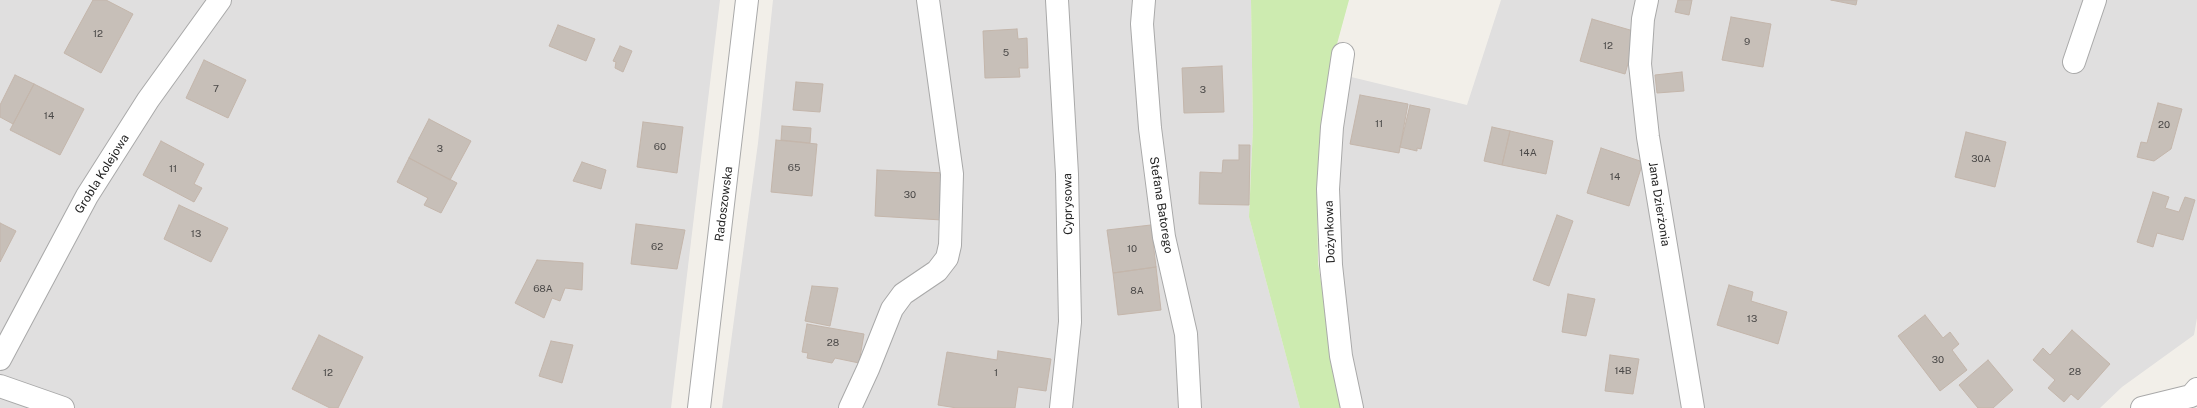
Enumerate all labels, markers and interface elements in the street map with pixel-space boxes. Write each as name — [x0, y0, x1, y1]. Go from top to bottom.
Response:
house number: 12 — [93, 28, 103, 40]
house number: 9 — [1744, 36, 1750, 48]
house number: 12 — [1603, 40, 1613, 52]
house number: 5 — [1003, 47, 1009, 59]
house number: 7 — [213, 83, 219, 95]
house number: 3 — [1200, 84, 1206, 96]
house number: 14 — [44, 110, 54, 122]
house number: 11 — [1375, 118, 1383, 130]
house number: 20 — [2158, 119, 2170, 131]
street label: Grobla Kolejowa — [72, 132, 132, 216]
house number: 60 — [654, 141, 666, 153]
house number: 3 — [437, 143, 443, 155]
house number: 14A — [1519, 147, 1537, 159]
house number: 30A — [1971, 153, 1991, 165]
street label: Stefana Batorego — [1146, 156, 1176, 254]
street label: Jana Dzierżonia — [1645, 161, 1673, 247]
house number: 65 — [788, 162, 800, 174]
house number: 11 — [169, 163, 177, 175]
street label: Radoszowska — [712, 166, 736, 242]
house number: 14 — [1610, 171, 1620, 183]
street label: Cyprysowa — [1060, 173, 1076, 235]
house number: 30 — [904, 189, 916, 201]
street label: Dożynkowa — [1322, 200, 1338, 264]
house number: 13 — [191, 228, 201, 240]
house number: 62 — [651, 241, 663, 253]
house number: 10 — [1127, 243, 1137, 255]
house number: 68A — [533, 283, 553, 295]
house number: 8A — [1130, 285, 1144, 297]
house number: 13 — [1747, 313, 1757, 325]
house number: 28 — [827, 337, 839, 349]
house number: 30 — [1932, 354, 1944, 366]
house number: 14B — [1614, 365, 1632, 377]
house number: 28 — [2069, 366, 2081, 378]
house number: 12 — [323, 367, 333, 379]
house number: 1 — [994, 367, 998, 379]

